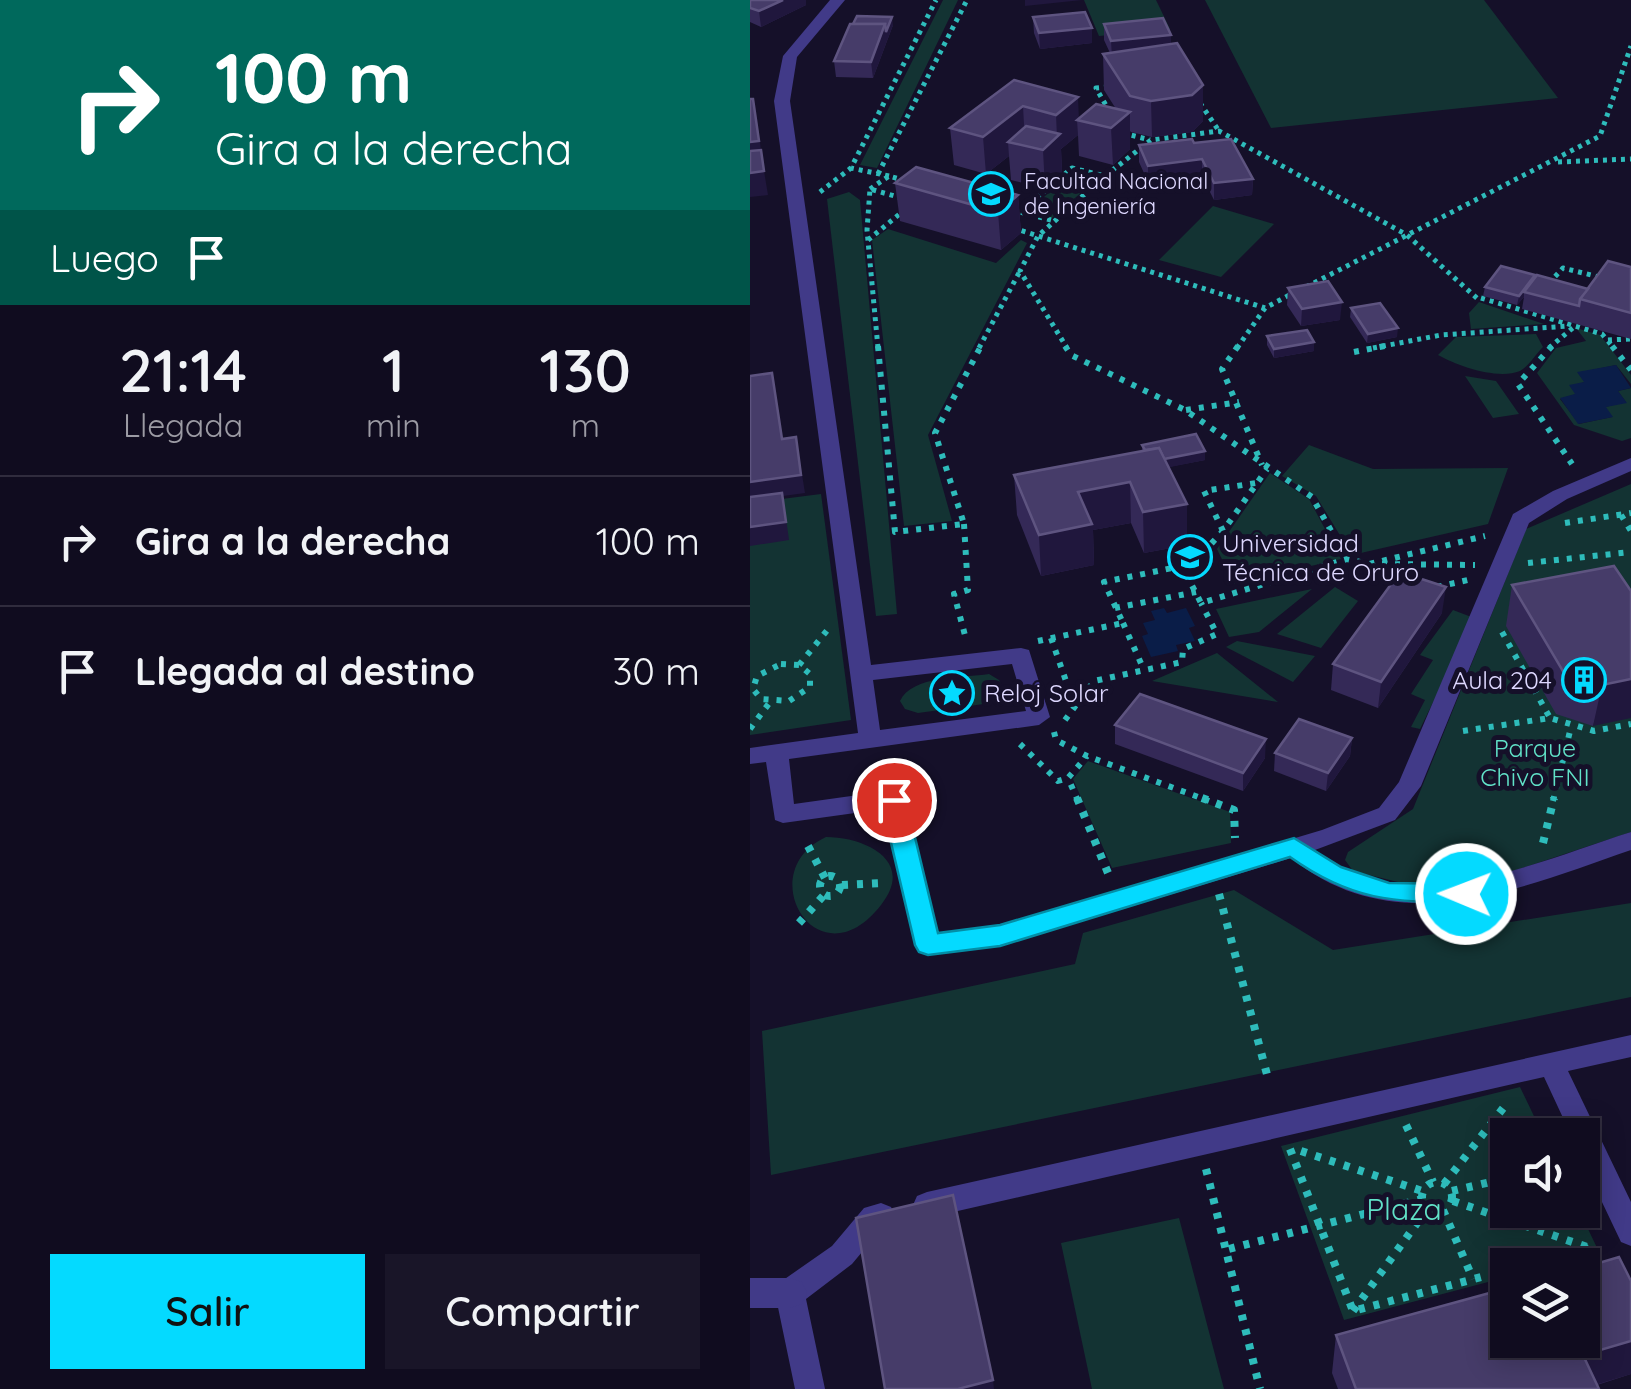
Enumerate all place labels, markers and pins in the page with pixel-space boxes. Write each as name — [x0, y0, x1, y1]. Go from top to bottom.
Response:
place label: Facultad Nacional de Ingeniería — [1024, 167, 1208, 220]
school or university icon: Facultad Nacional de Ingeniería — [968, 171, 1014, 217]
place label: Universidad Técnica de Oruro — [1222, 527, 1419, 587]
school or university icon: Universidad Técnica de Oruro — [1167, 534, 1213, 580]
building icon: Aula 204 — [1561, 657, 1607, 703]
place label: Aula 204 — [1452, 664, 1552, 695]
place icon: Reloj Solar — [929, 670, 975, 716]
place label: Reloj Solar — [984, 677, 1109, 708]
pin — [852, 758, 937, 843]

